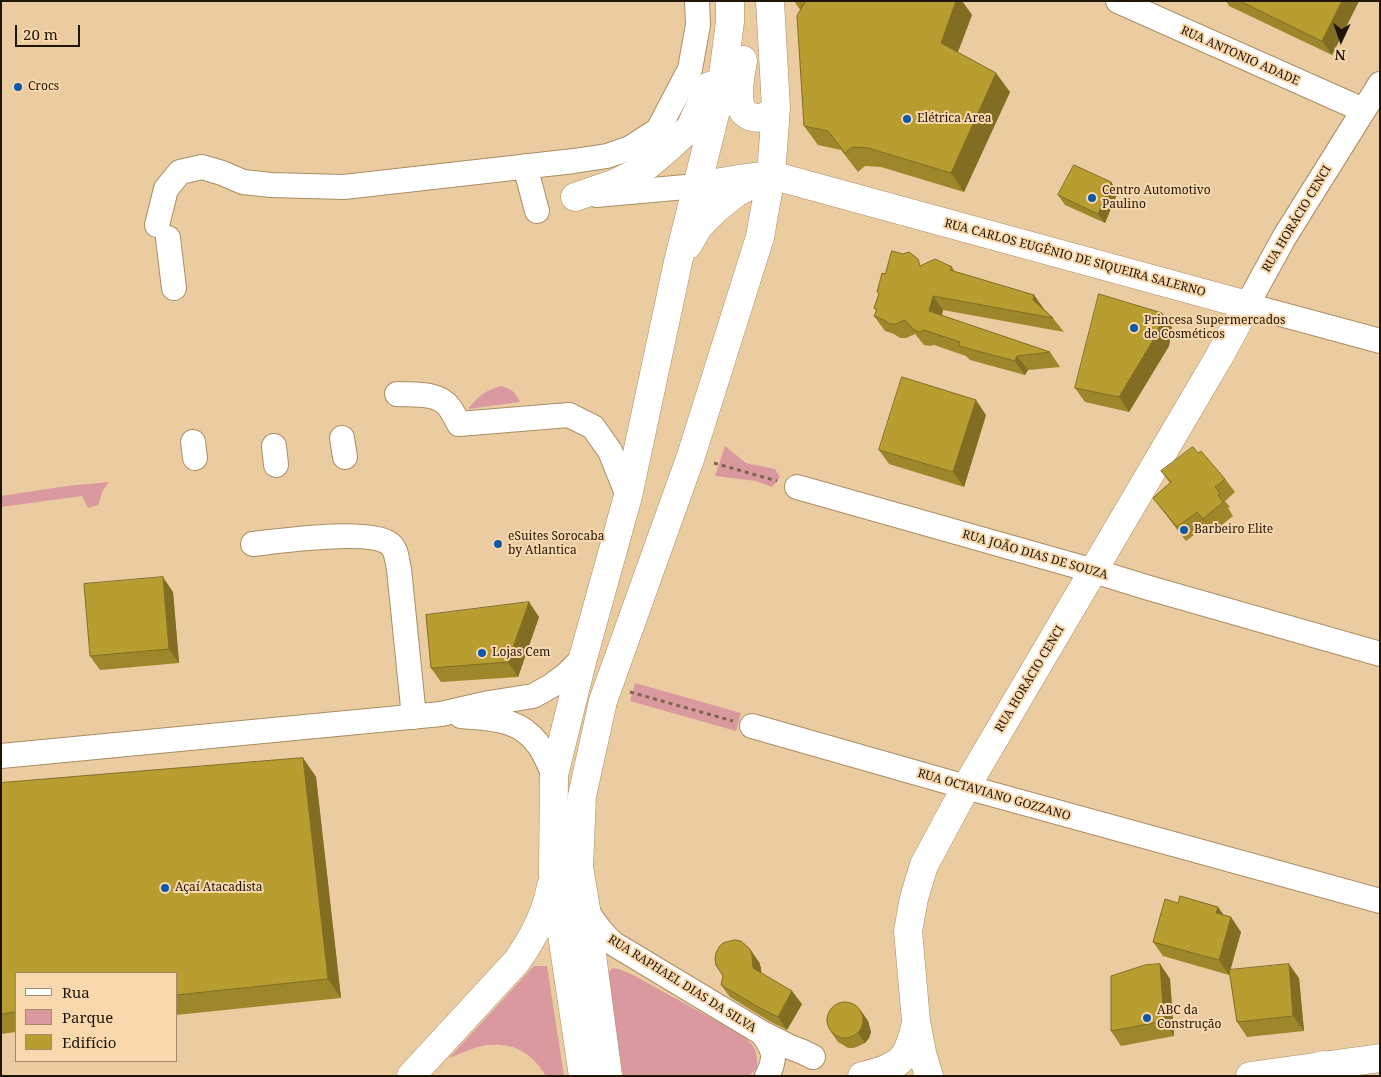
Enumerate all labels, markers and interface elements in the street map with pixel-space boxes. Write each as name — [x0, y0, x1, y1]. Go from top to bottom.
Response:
scale bar — [18, 15, 82, 47]
north arrow — [1316, 15, 1366, 65]
street label: RUA ANTONIO ADADE — [1178, 23, 1302, 89]
text: 20 m — [23, 24, 58, 44]
text: N — [1334, 46, 1346, 65]
place label: Crocs — [28, 80, 59, 94]
marker: Crocs — [12, 81, 24, 93]
place label: Elétrica Area — [917, 112, 991, 126]
marker: Elétrica Area — [901, 113, 913, 125]
street label: RUA HORÁCIO CENCI — [1259, 163, 1335, 275]
place label: Centro Automotivo Paulino — [1102, 184, 1211, 212]
marker: Centro Automotivo Paulino — [1086, 192, 1098, 204]
street label: RUA CARLOS EUGÊNIO DE SIQUEIRA SALERNO — [943, 216, 1207, 300]
place label: Princesa Supermercados de Cosméticos — [1144, 314, 1285, 342]
marker: Princesa Supermercados de Cosméticos — [1128, 322, 1140, 334]
place label: Barbeiro Elite — [1194, 523, 1273, 537]
marker: Barbeiro Elite — [1178, 524, 1190, 536]
street label: RUA JOÃO DIAS DE SOUZA — [960, 527, 1110, 583]
place label: eSuites Sorocaba by Atlantica — [508, 530, 604, 558]
marker: eSuites Sorocaba by Atlantica — [492, 538, 504, 550]
street label: RUA HORÁCIO CENCI — [992, 623, 1068, 735]
place label: Lojas Cem — [492, 646, 550, 660]
marker: Lojas Cem — [476, 647, 488, 659]
street label: RUA OCTAVIANO GOZZANO — [916, 766, 1072, 824]
place label: Açaí Atacadista — [175, 881, 263, 895]
marker: Açaí Atacadista — [159, 882, 171, 894]
street label: RUA RAPHAEL DIAS DA SILVA — [605, 932, 759, 1036]
legend — [15, 972, 178, 1062]
text: Rua — [62, 982, 90, 1002]
place label: ABC da Construção — [1157, 1004, 1222, 1032]
text: Parque — [62, 1007, 113, 1027]
marker: ABC da Construção — [1141, 1012, 1153, 1024]
text: Edifício — [62, 1032, 117, 1052]

